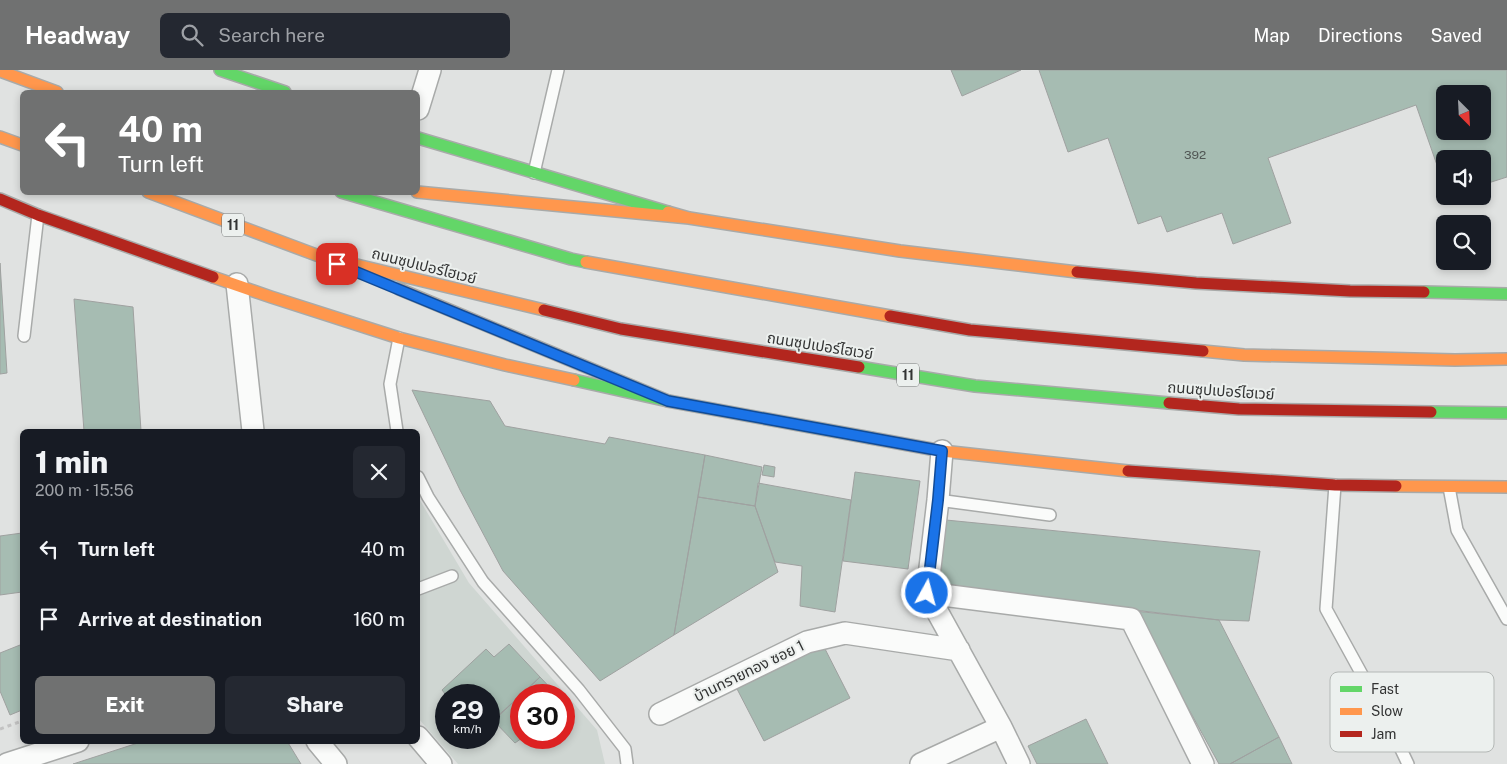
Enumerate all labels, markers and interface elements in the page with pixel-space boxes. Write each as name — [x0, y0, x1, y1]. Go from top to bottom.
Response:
search box — [160, 13, 510, 58]
text: Headway — [25, 21, 130, 49]
icon: search — [178, 21, 206, 49]
text: Search here — [218, 24, 325, 46]
text: Map — [1253, 25, 1290, 46]
text: Directions — [1318, 25, 1403, 46]
text: Saved — [1431, 25, 1482, 46]
north arrow — [1436, 85, 1491, 140]
map controls — [1436, 85, 1491, 270]
text: 40 m — [118, 109, 203, 150]
icon: left — [35, 110, 100, 175]
house number: 392 — [1184, 148, 1206, 162]
button: sound — [1436, 150, 1491, 205]
text: Turn left — [118, 151, 204, 177]
road number: 11 — [222, 214, 244, 236]
button: search — [1436, 215, 1491, 270]
pin — [316, 243, 358, 285]
street label: ถนนซุปเปอร์ไฮเวย์ — [370, 244, 478, 288]
icon: arrive — [323, 250, 351, 278]
street label: ถนนซุปเปอร์ไฮเวย์ — [766, 329, 875, 363]
road number: 11 — [897, 364, 919, 386]
street label: ถนนซุปเปอร์ไฮเวย์ — [1167, 378, 1275, 404]
text: 1 min — [35, 444, 108, 480]
button: close — [353, 446, 405, 498]
text: 200 m · 15:56 — [35, 481, 134, 500]
icon: left — [35, 535, 63, 563]
text: Turn left — [78, 538, 155, 560]
text: 40 m — [360, 538, 405, 560]
position arrow — [900, 566, 952, 618]
icon: arrive — [35, 605, 63, 633]
text: Arrive at destination — [78, 608, 262, 630]
text: 160 m — [353, 608, 405, 630]
street label: บ้านทรายทอง ซอย 1 — [691, 636, 807, 705]
legend — [1330, 672, 1494, 752]
button: Exit — [35, 676, 215, 734]
button: Share — [225, 676, 405, 734]
text: Fast — [1371, 681, 1399, 697]
speed limit sign: 30 — [510, 684, 575, 749]
text: 29 — [451, 695, 484, 725]
text: Slow — [1371, 703, 1403, 719]
text: km/h — [453, 722, 482, 736]
text: Jam — [1371, 726, 1396, 742]

